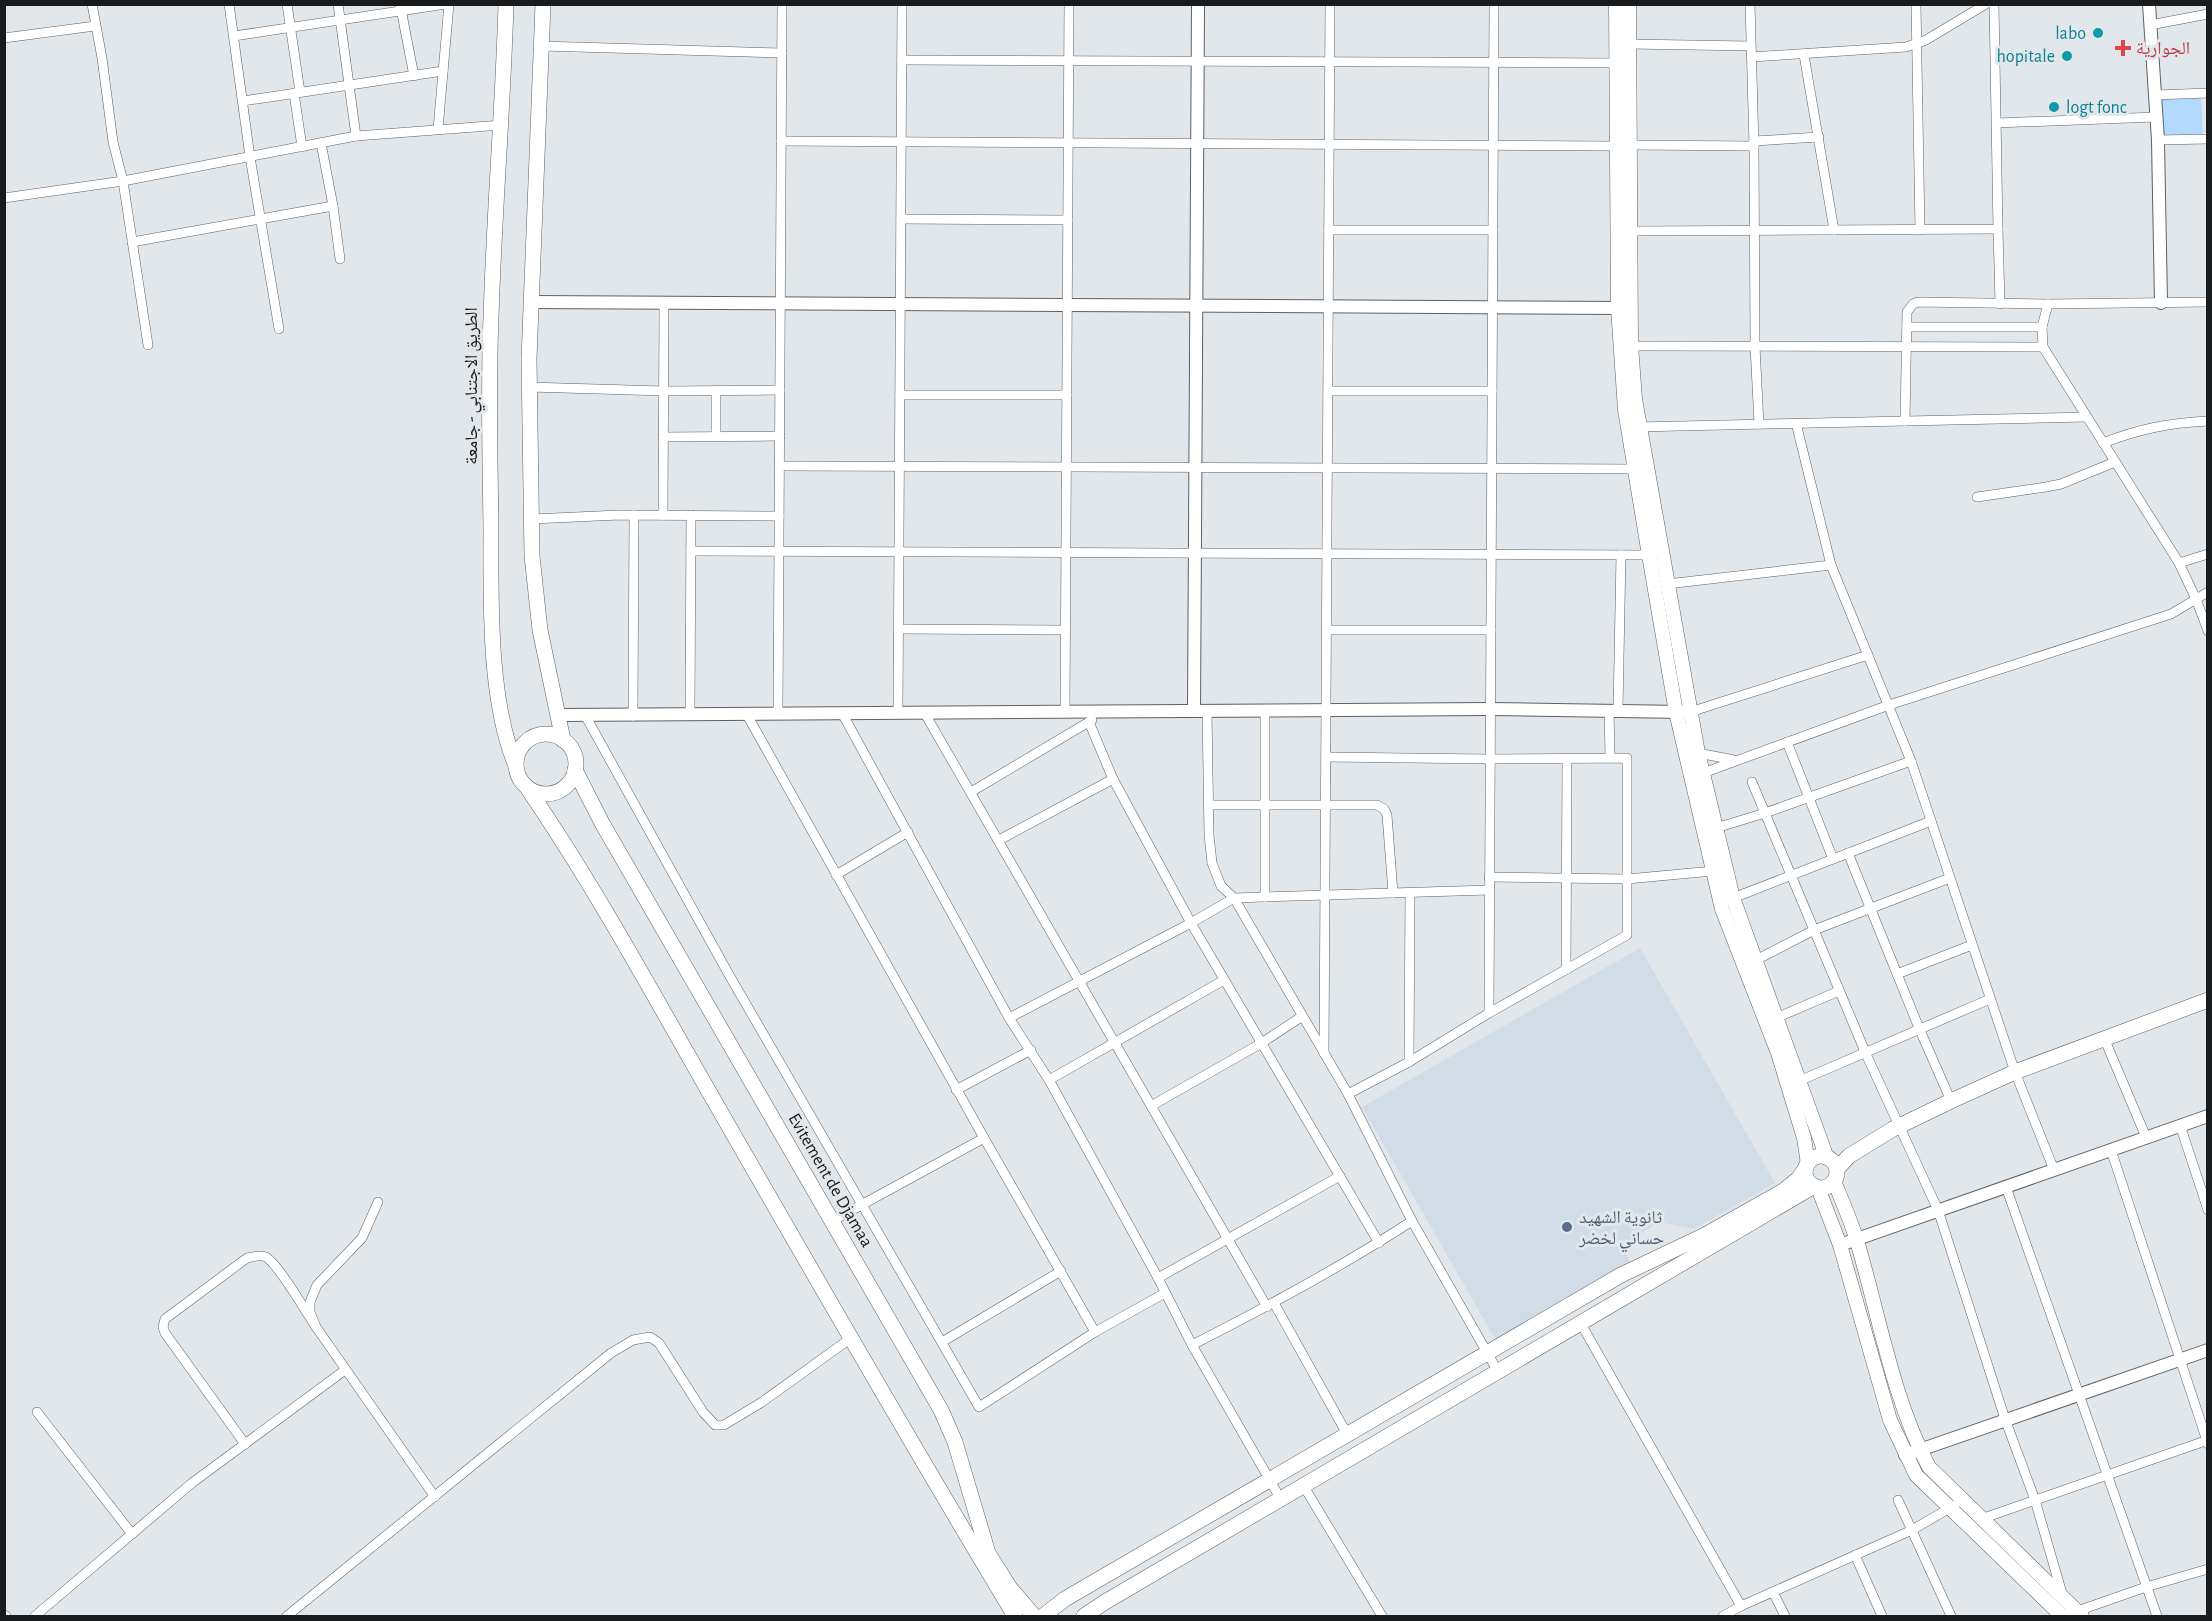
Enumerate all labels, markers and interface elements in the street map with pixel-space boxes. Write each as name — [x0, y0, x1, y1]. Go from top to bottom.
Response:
place label: labo — [2055, 25, 2086, 43]
marker: labo — [2091, 26, 2105, 40]
marker: الجوارية — [2114, 39, 2132, 57]
place label: الجوارية — [2136, 40, 2190, 58]
place label: hopitale — [1996, 48, 2055, 66]
marker: hopitale — [2060, 49, 2074, 63]
place label: logt fonc — [2066, 99, 2127, 117]
marker: logt fonc — [2047, 100, 2061, 114]
street label: الطريق الاجتنابي - جامعة — [463, 307, 486, 465]
street label: Evitement de Djamaa — [785, 1110, 876, 1251]
place label: ثانوية الشهيد حساني لخضر — [1578, 1209, 1664, 1253]
marker: ثانوية الشهيد حساني لخضر — [1560, 1220, 1574, 1234]

